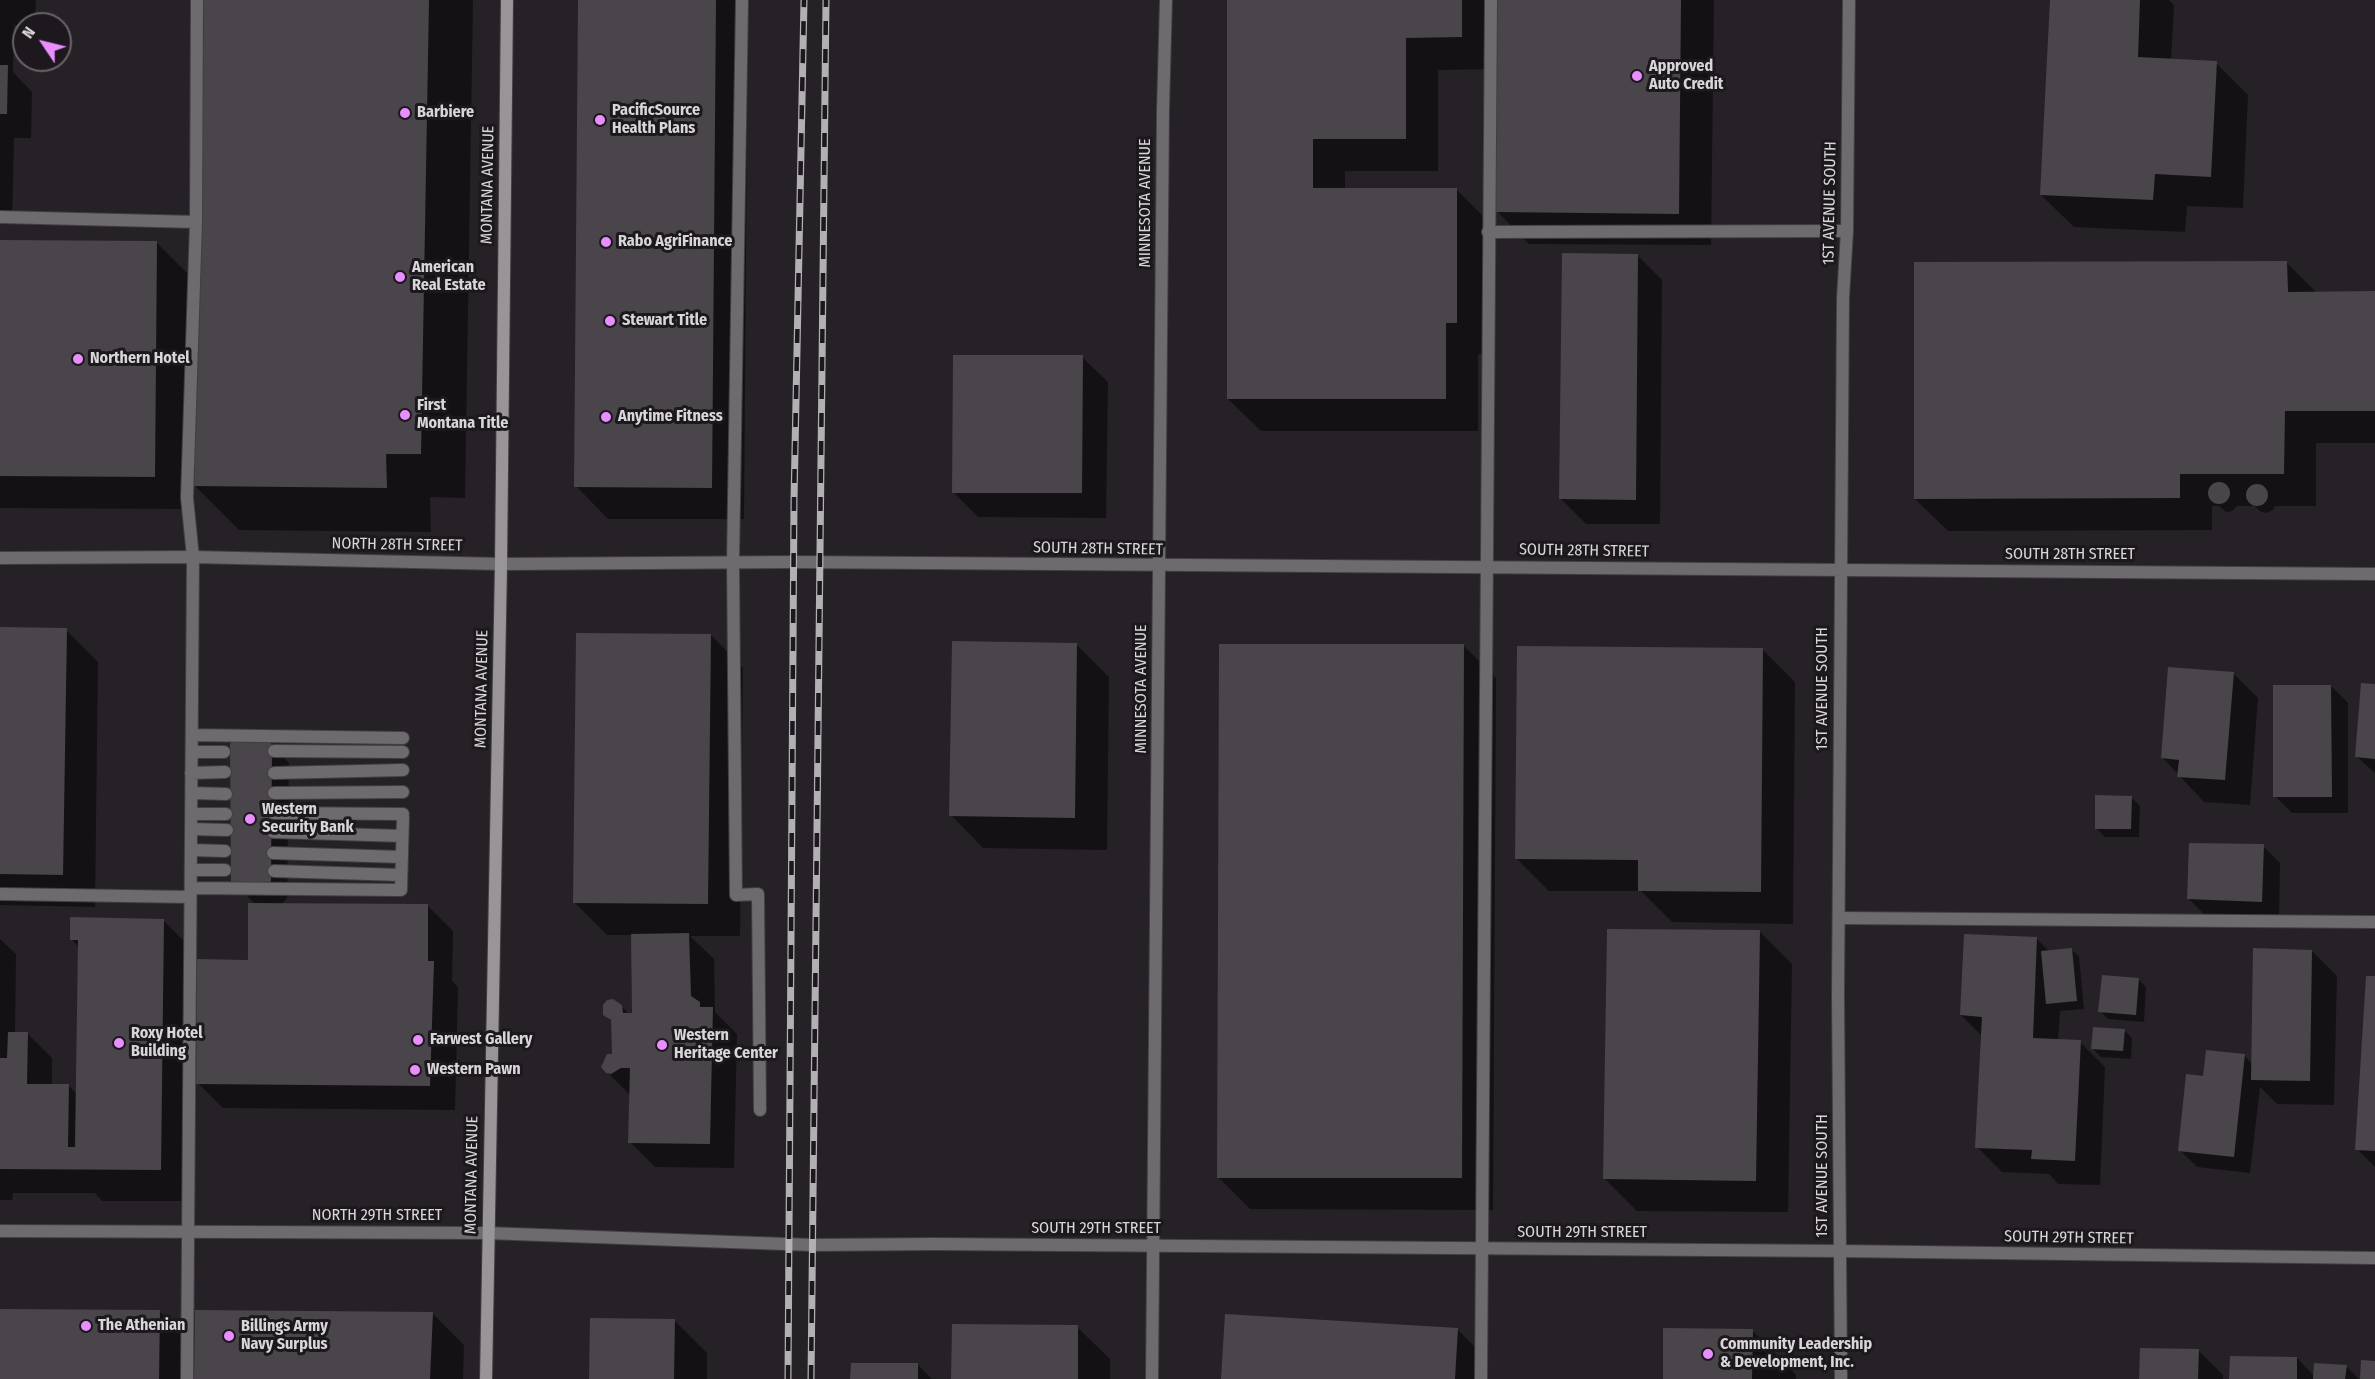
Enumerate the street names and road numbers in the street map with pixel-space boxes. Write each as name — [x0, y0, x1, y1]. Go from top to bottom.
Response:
street label: MONTANA AVENUE — [477, 126, 499, 244]
street label: MINNESOTA AVENUE — [1136, 138, 1156, 268]
street label: 1ST AVENUE SOUTH — [1819, 141, 1841, 265]
street label: NORTH 28TH STREET — [331, 534, 463, 556]
street label: SOUTH 28TH STREET — [1033, 538, 1163, 560]
street label: SOUTH 28TH STREET — [1519, 540, 1649, 562]
street label: SOUTH 28TH STREET — [2005, 545, 2135, 565]
street label: MINNESOTA AVENUE — [1132, 624, 1152, 754]
street label: 1ST AVENUE SOUTH — [1813, 627, 1833, 751]
street label: MONTANA AVENUE — [471, 630, 493, 748]
street label: 1ST AVENUE SOUTH — [1813, 1114, 1833, 1238]
street label: MONTANA AVENUE — [461, 1116, 483, 1234]
street label: NORTH 29TH STREET — [312, 1206, 442, 1226]
street label: SOUTH 29TH STREET — [1031, 1219, 1161, 1239]
street label: SOUTH 29TH STREET — [1517, 1223, 1647, 1243]
street label: SOUTH 29TH STREET — [2004, 1227, 2134, 1249]

